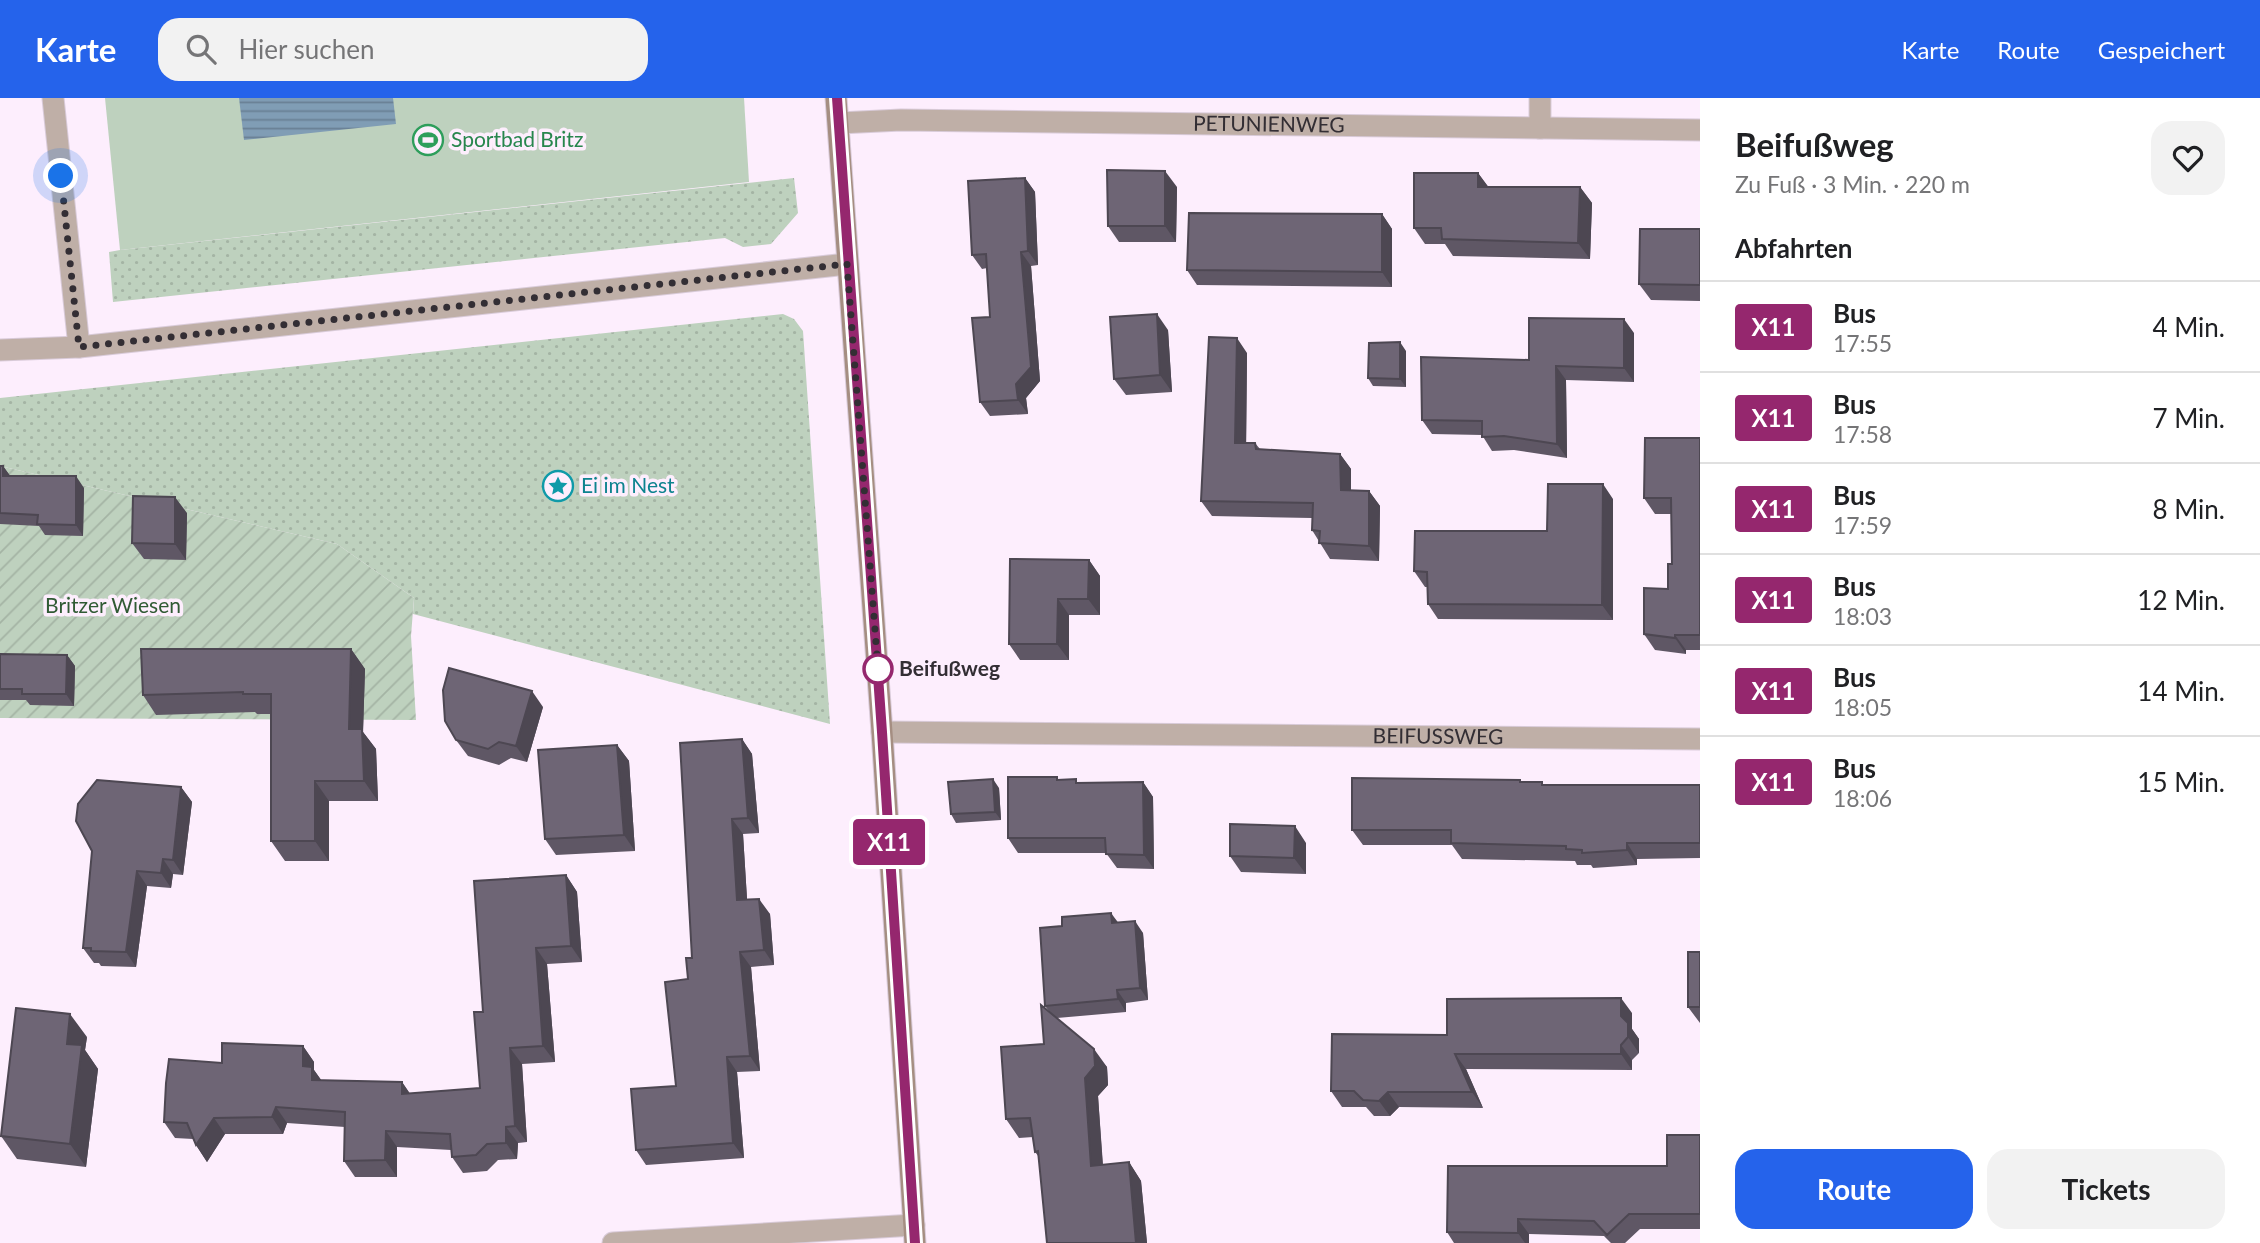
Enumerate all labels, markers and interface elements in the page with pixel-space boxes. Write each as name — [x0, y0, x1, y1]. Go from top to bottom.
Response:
search box — [158, 18, 648, 81]
text: Karte — [35, 29, 116, 69]
icon: search — [182, 30, 220, 68]
text: Hier suchen — [238, 33, 375, 65]
text: Karte — [1902, 35, 1959, 64]
text: Route — [1997, 35, 2060, 64]
text: Gespeichert — [2098, 35, 2225, 64]
street label: PETUNIENWEG — [1193, 110, 1345, 137]
button: heart — [2151, 121, 2225, 195]
sports icon: Sportbad Britz — [411, 123, 445, 157]
text: Beifußweg — [1735, 124, 1894, 164]
place label: Sportbad Britz — [451, 126, 583, 151]
your location — [43, 158, 78, 193]
text: Zu Fuß · 3 Min. · 220 m — [1735, 170, 1970, 198]
text: Abfahrten — [1735, 232, 1853, 264]
text: Bus — [1833, 297, 1876, 329]
text: 4 Min. — [2152, 311, 2225, 343]
text: X11 — [1752, 312, 1795, 341]
text: 17:55 — [1833, 329, 1892, 357]
text: Bus — [1833, 388, 1876, 420]
text: 7 Min. — [2152, 402, 2225, 434]
text: X11 — [1752, 403, 1795, 432]
text: 17:58 — [1833, 420, 1892, 448]
place icon: Ei im Nest — [541, 469, 575, 503]
place label: Ei im Nest — [581, 472, 675, 497]
text: Bus — [1833, 479, 1876, 511]
text: 8 Min. — [2152, 493, 2225, 525]
text: X11 — [1752, 494, 1795, 523]
text: 17:59 — [1833, 511, 1892, 539]
text: Bus — [1833, 570, 1876, 602]
text: 12 Min. — [2137, 584, 2225, 616]
text: X11 — [1752, 585, 1795, 614]
park label: Britzer Wiesen — [45, 592, 181, 617]
text: 18:03 — [1833, 602, 1892, 630]
marker: Beifußweg — [863, 654, 893, 684]
place label: Beifußweg — [899, 655, 1000, 680]
text: Bus — [1833, 661, 1876, 693]
text: 14 Min. — [2137, 675, 2225, 707]
text: X11 — [1752, 676, 1795, 705]
text: 18:05 — [1833, 693, 1892, 721]
street label: BEIFUSSWEG — [1373, 722, 1503, 748]
text: Bus — [1833, 752, 1876, 784]
text: 15 Min. — [2137, 766, 2225, 798]
text: X11 — [1752, 767, 1795, 796]
text: 18:06 — [1833, 784, 1892, 812]
line badge: X11 — [849, 819, 929, 865]
text: X11 — [867, 827, 911, 856]
button: Route — [1735, 1149, 1973, 1229]
button: Tickets — [1987, 1149, 2225, 1229]

